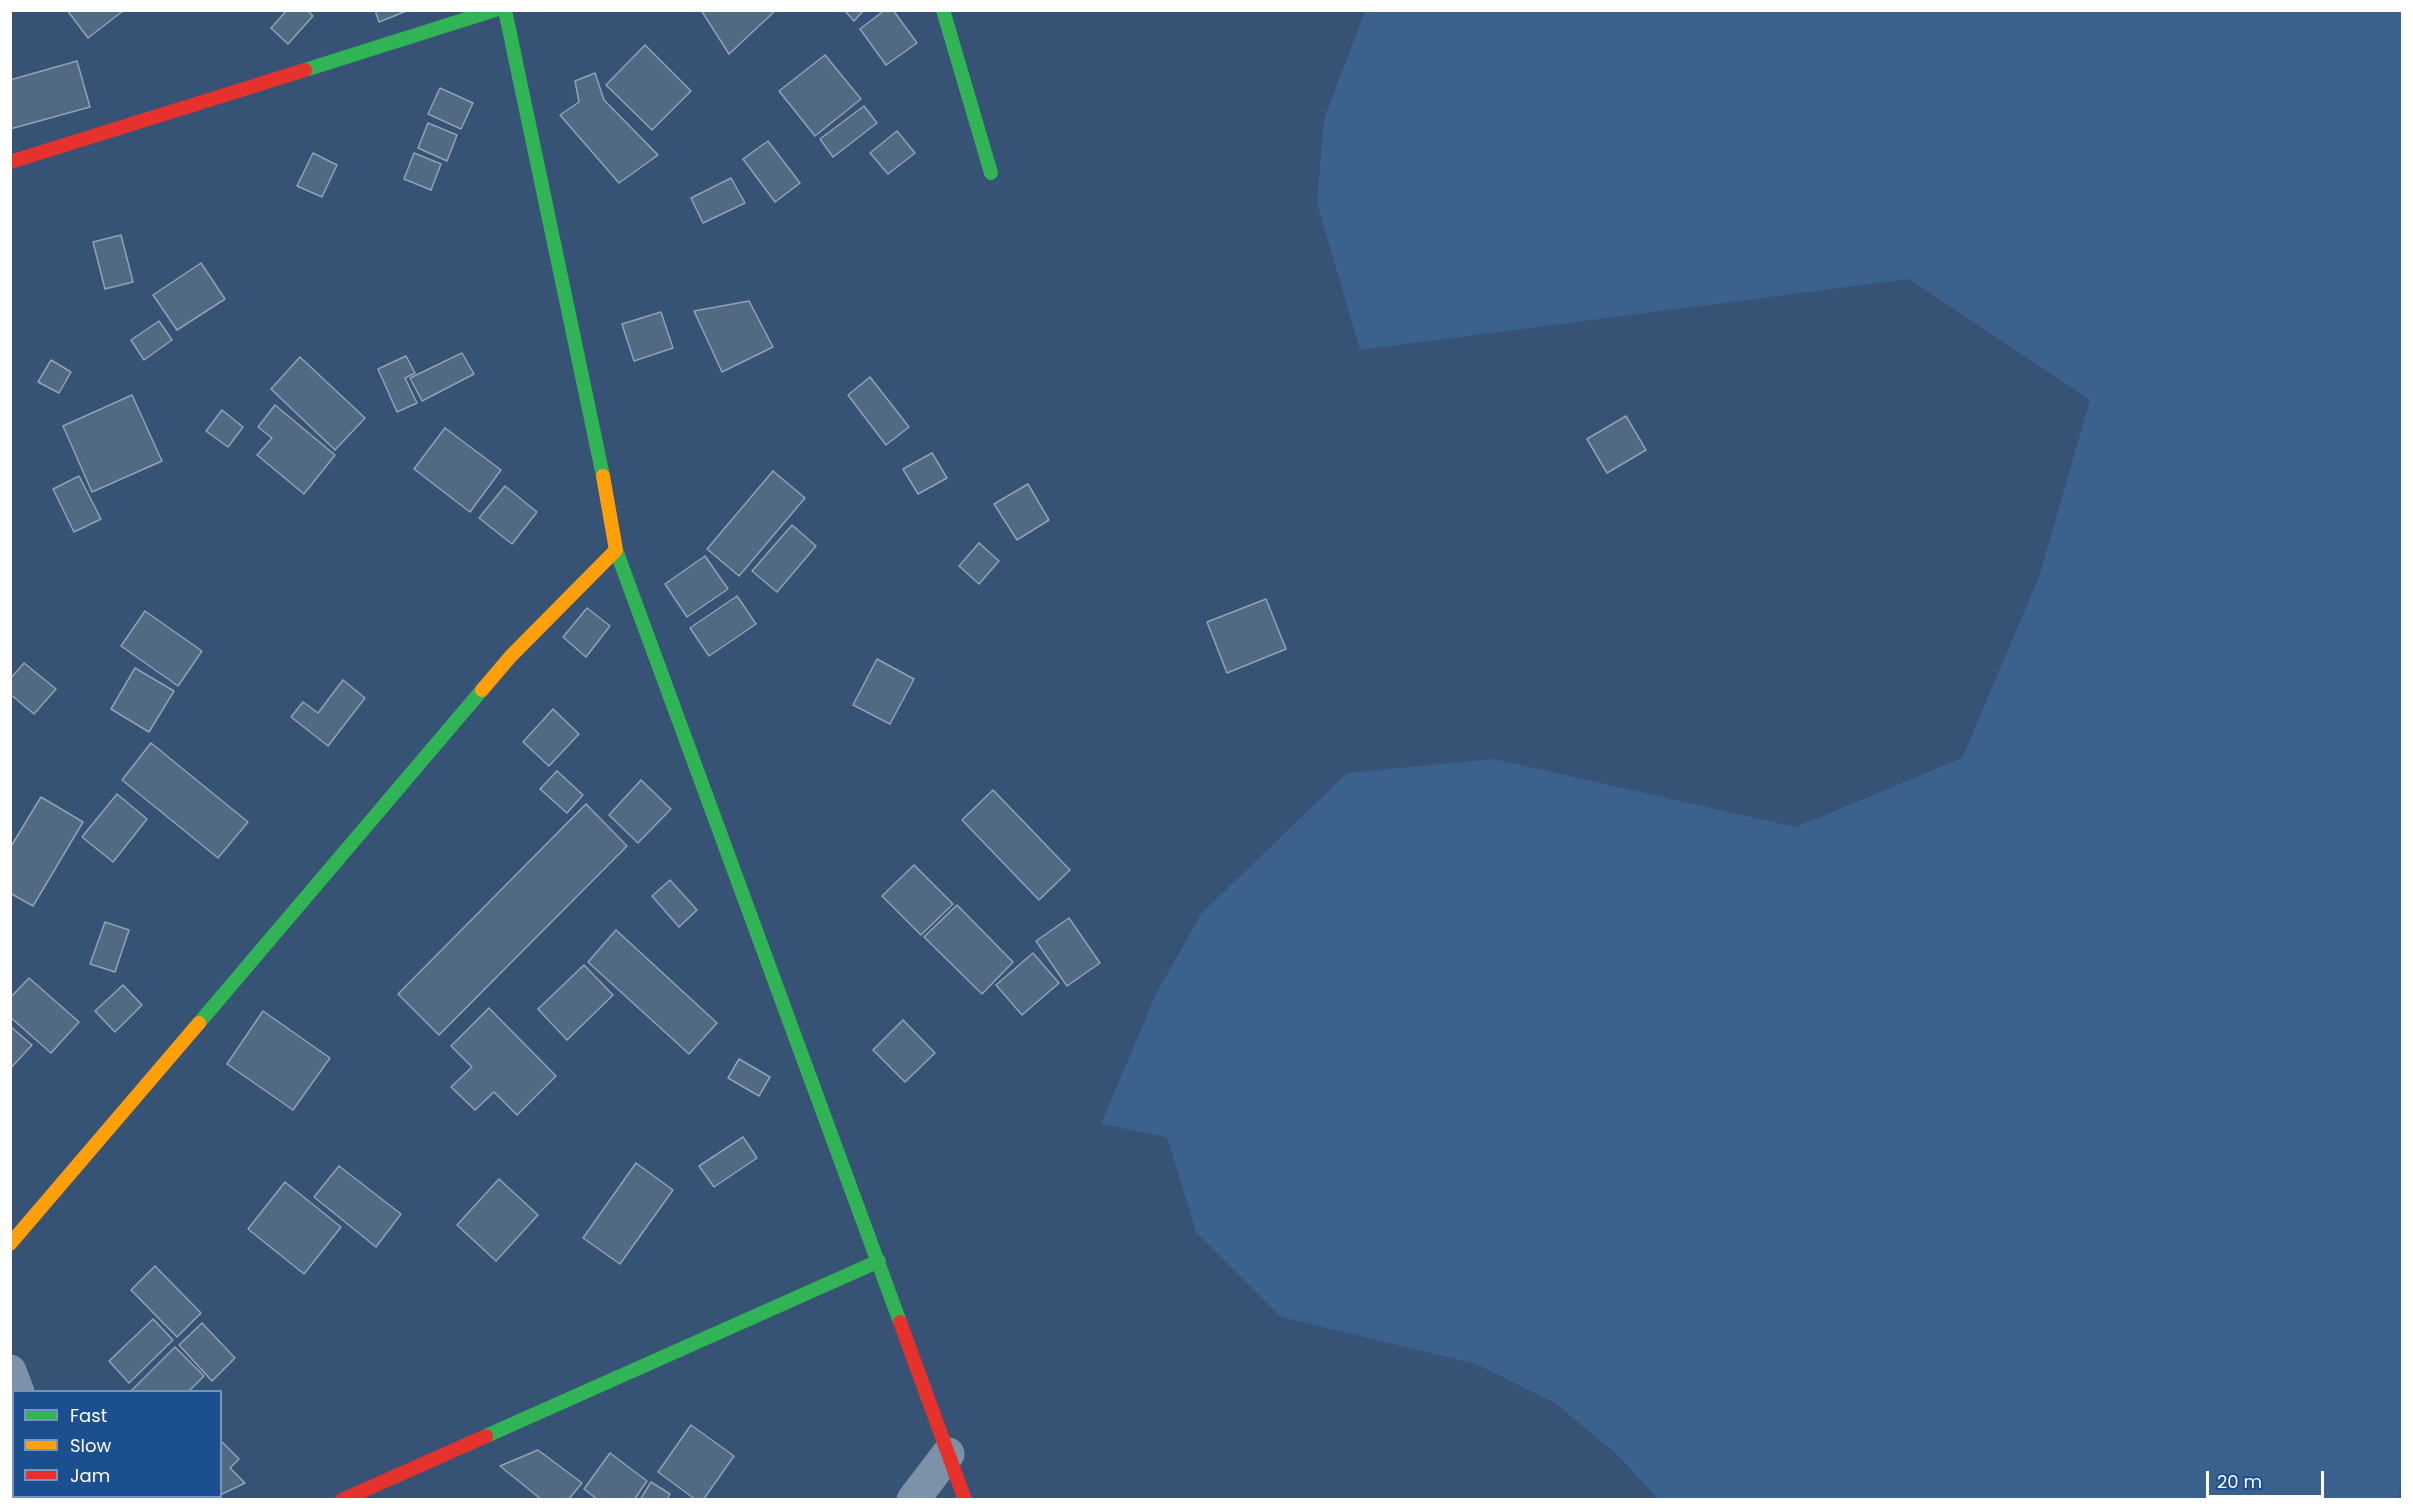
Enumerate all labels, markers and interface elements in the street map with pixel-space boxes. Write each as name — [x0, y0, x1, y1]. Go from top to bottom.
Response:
legend — [12, 1390, 222, 1498]
text: Fast — [70, 1403, 107, 1428]
text: Slow — [70, 1433, 111, 1458]
scale bar — [2209, 1459, 2328, 1497]
text: Jam — [70, 1463, 110, 1488]
text: 20 m — [2217, 1469, 2262, 1494]

